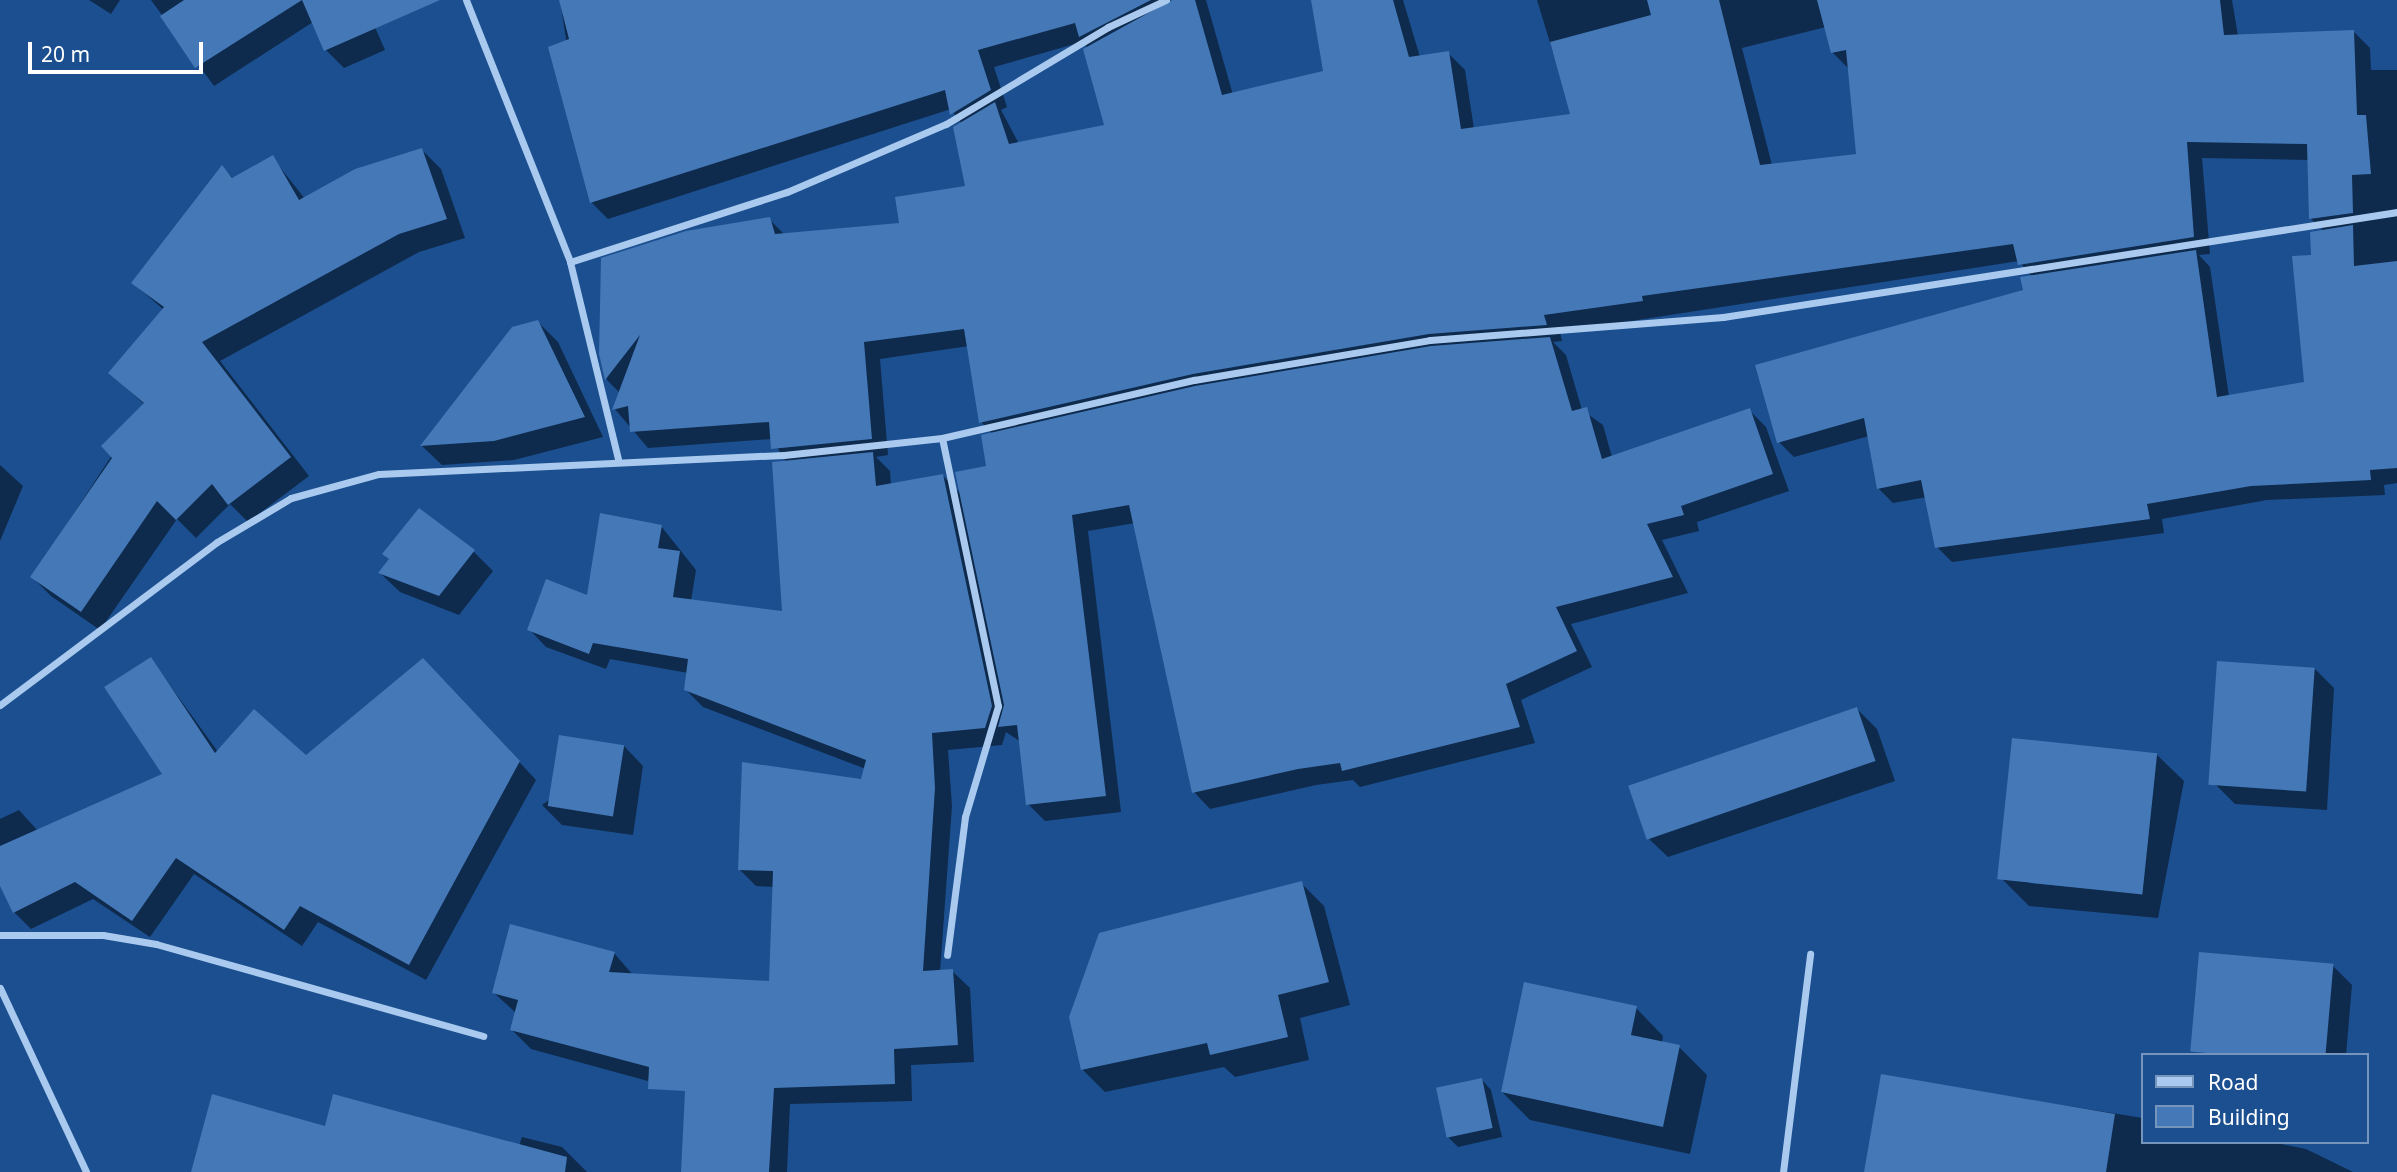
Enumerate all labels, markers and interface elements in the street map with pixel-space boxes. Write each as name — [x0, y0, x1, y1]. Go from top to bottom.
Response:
scale bar — [32, 28, 206, 72]
text: 20 m — [41, 40, 90, 68]
legend — [2142, 1053, 2369, 1144]
text: Road — [2208, 1068, 2258, 1096]
text: Building — [2208, 1103, 2290, 1131]

